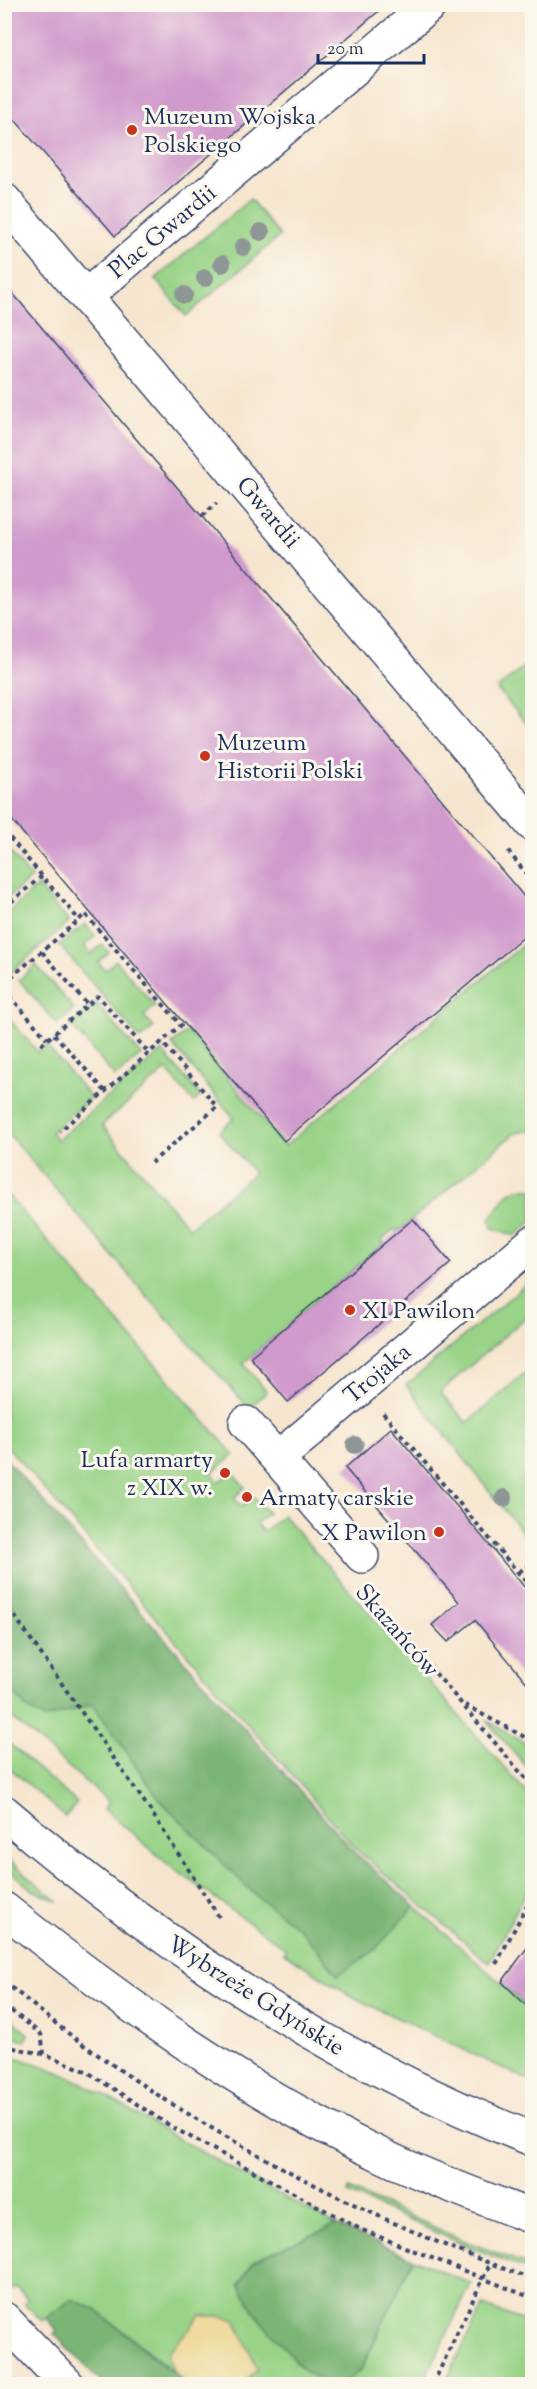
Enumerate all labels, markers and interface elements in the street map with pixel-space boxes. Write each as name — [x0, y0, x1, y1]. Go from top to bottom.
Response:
scale bar — [318, 27, 424, 65]
text: 20 m — [327, 37, 364, 63]
place label: Muzeum Wojska Polskiego — [144, 101, 316, 163]
marker: Muzeum Wojska Polskiego — [125, 123, 139, 137]
street label: Plac Gwardii — [102, 177, 225, 288]
street label: Gwardii — [227, 470, 308, 557]
place label: Muzeum Historii Polski — [217, 727, 363, 789]
marker: Muzeum Historii Polski — [198, 749, 212, 763]
place label: XI Pawilon — [362, 1295, 475, 1329]
marker: XI Pawilon — [343, 1303, 357, 1317]
street label: Trojaka — [337, 1336, 419, 1413]
place label: Lufa armarty z XIX w. — [81, 1444, 213, 1506]
marker: Lufa armarty z XIX w. — [218, 1466, 232, 1480]
place label: Armaty carskie — [259, 1482, 414, 1516]
marker: Armaty carskie — [240, 1490, 254, 1504]
place label: X Pawilon — [321, 1517, 427, 1551]
marker: X Pawilon — [432, 1525, 446, 1539]
street label: Skazańców — [346, 1577, 447, 1685]
street label: Wybrzeże Gdyńskie — [159, 1928, 351, 2065]

